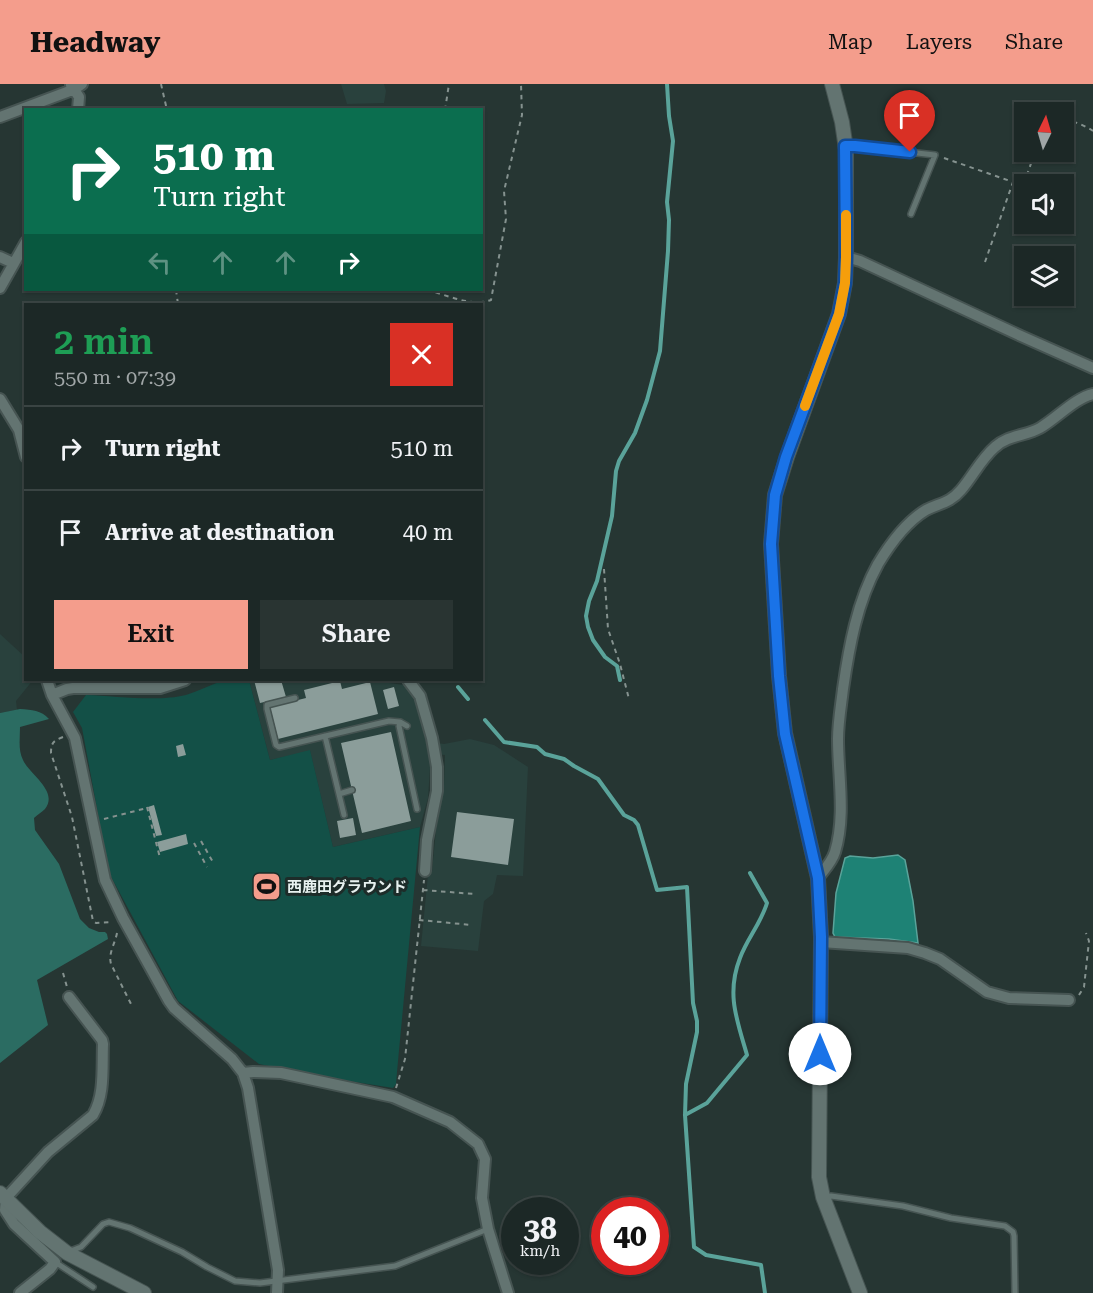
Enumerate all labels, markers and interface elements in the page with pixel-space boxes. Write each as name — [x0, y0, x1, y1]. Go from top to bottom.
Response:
text: Headway — [30, 26, 160, 59]
text: Map — [828, 30, 873, 54]
text: Layers — [906, 30, 972, 54]
text: Share — [1005, 30, 1063, 54]
pin — [884, 90, 935, 152]
icon: arrive — [893, 99, 926, 132]
north arrow — [1014, 102, 1074, 162]
map controls — [1014, 102, 1074, 306]
text: 510 m — [153, 131, 275, 180]
icon: right — [54, 132, 132, 210]
button: sound — [1014, 174, 1074, 234]
text: Turn right — [153, 181, 286, 213]
icon: left — [143, 246, 176, 279]
icon: ahead — [206, 246, 239, 279]
icon: ahead — [269, 246, 302, 279]
icon: right — [332, 246, 365, 279]
button: layers — [1014, 246, 1074, 306]
text: 2 min — [54, 321, 153, 363]
button: close — [390, 323, 453, 386]
text: 550 m · 07:39 — [54, 365, 176, 389]
icon: right — [54, 432, 87, 465]
text: Turn right — [105, 436, 220, 461]
text: 510 m — [390, 436, 453, 461]
icon: arrive — [54, 516, 87, 549]
text: Arrive at destination — [105, 520, 334, 545]
text: 40 m — [403, 520, 453, 545]
button: Exit — [54, 600, 248, 669]
button: Share — [260, 600, 453, 669]
sports icon: 西鹿田グラウンド — [250, 871, 282, 903]
place label: 西鹿田グラウンド — [287, 878, 407, 896]
position arrow — [788, 1022, 852, 1086]
speed limit sign: 40 — [591, 1197, 669, 1275]
text: 38 — [523, 1211, 557, 1246]
text: km/h — [520, 1242, 560, 1260]

